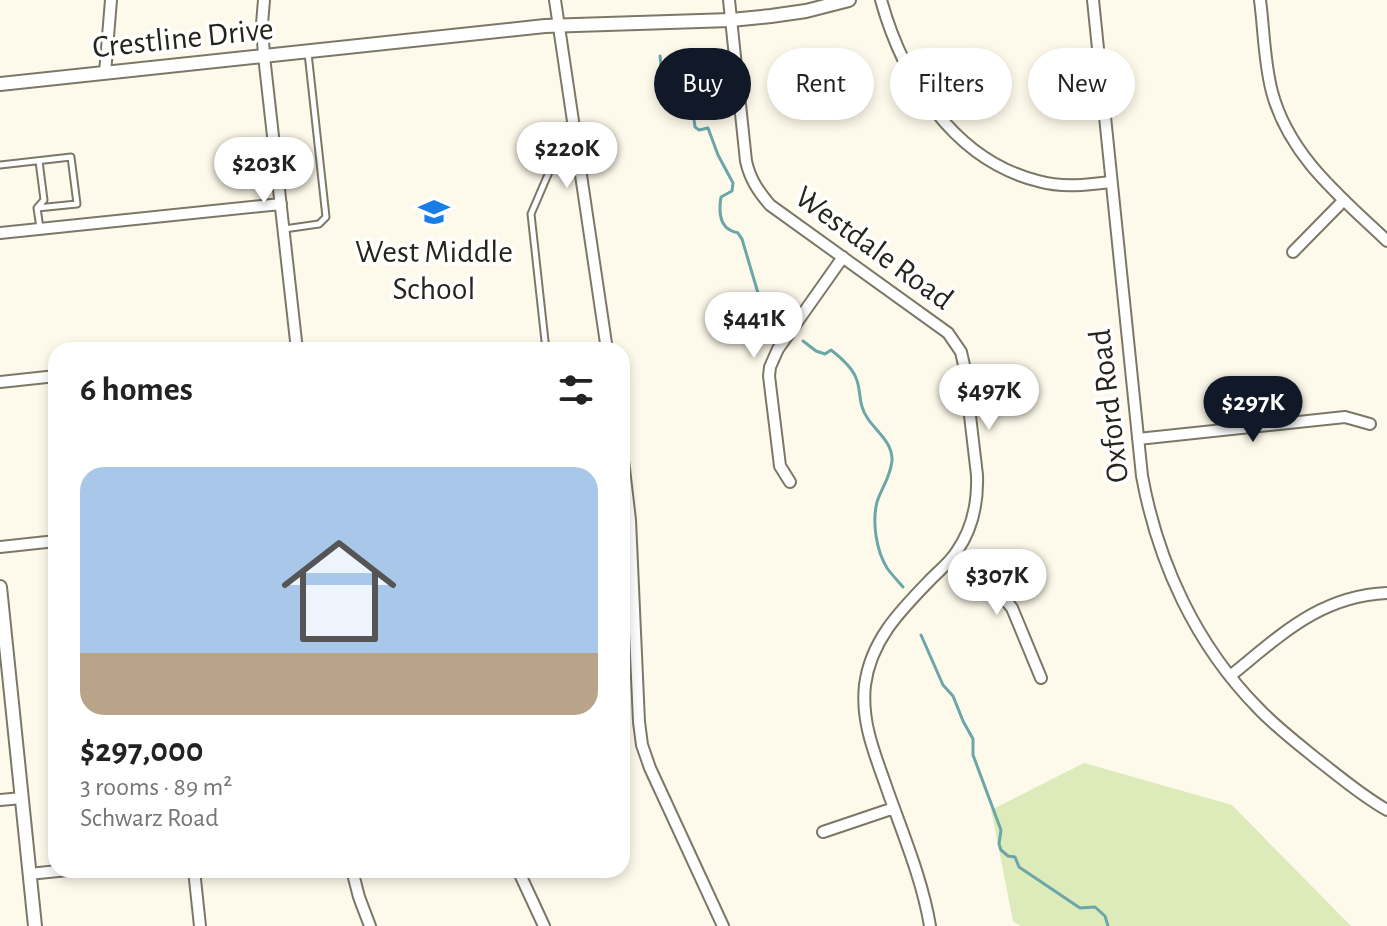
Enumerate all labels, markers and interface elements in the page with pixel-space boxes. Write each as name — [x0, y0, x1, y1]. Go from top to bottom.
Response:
street label: Crestline Drive — [91, 13, 275, 63]
chip: Buy — [654, 48, 751, 120]
chip: Rent — [767, 48, 874, 120]
chip: Filters — [890, 48, 1012, 120]
chip: New — [1028, 48, 1135, 120]
pin: $220K — [511, 122, 623, 190]
text: $220K — [535, 135, 599, 161]
pin: $203K — [208, 137, 320, 205]
text: $203K — [232, 150, 296, 176]
street label: Westdale Road — [789, 180, 959, 316]
school or university icon: West Middle School — [417, 195, 451, 229]
place label: West Middle School — [355, 236, 513, 305]
pin: $441K — [698, 292, 810, 360]
text: $441K — [723, 305, 785, 331]
street label: Oxford Road — [1084, 327, 1134, 485]
pin: $497K — [933, 364, 1045, 432]
icon: filters — [554, 368, 598, 412]
text: 6 homes — [80, 373, 193, 407]
pin: $297K — [1197, 376, 1309, 444]
text: $497K — [957, 377, 1021, 403]
text: $297K — [1222, 389, 1284, 415]
icon: home — [267, 519, 411, 663]
pin: $307K — [941, 549, 1053, 617]
text: $307K — [966, 562, 1028, 588]
text: $297,000 — [80, 734, 203, 768]
text: 3 rooms · 89 m² — [80, 774, 232, 800]
text: Schwarz Road — [80, 805, 219, 831]

